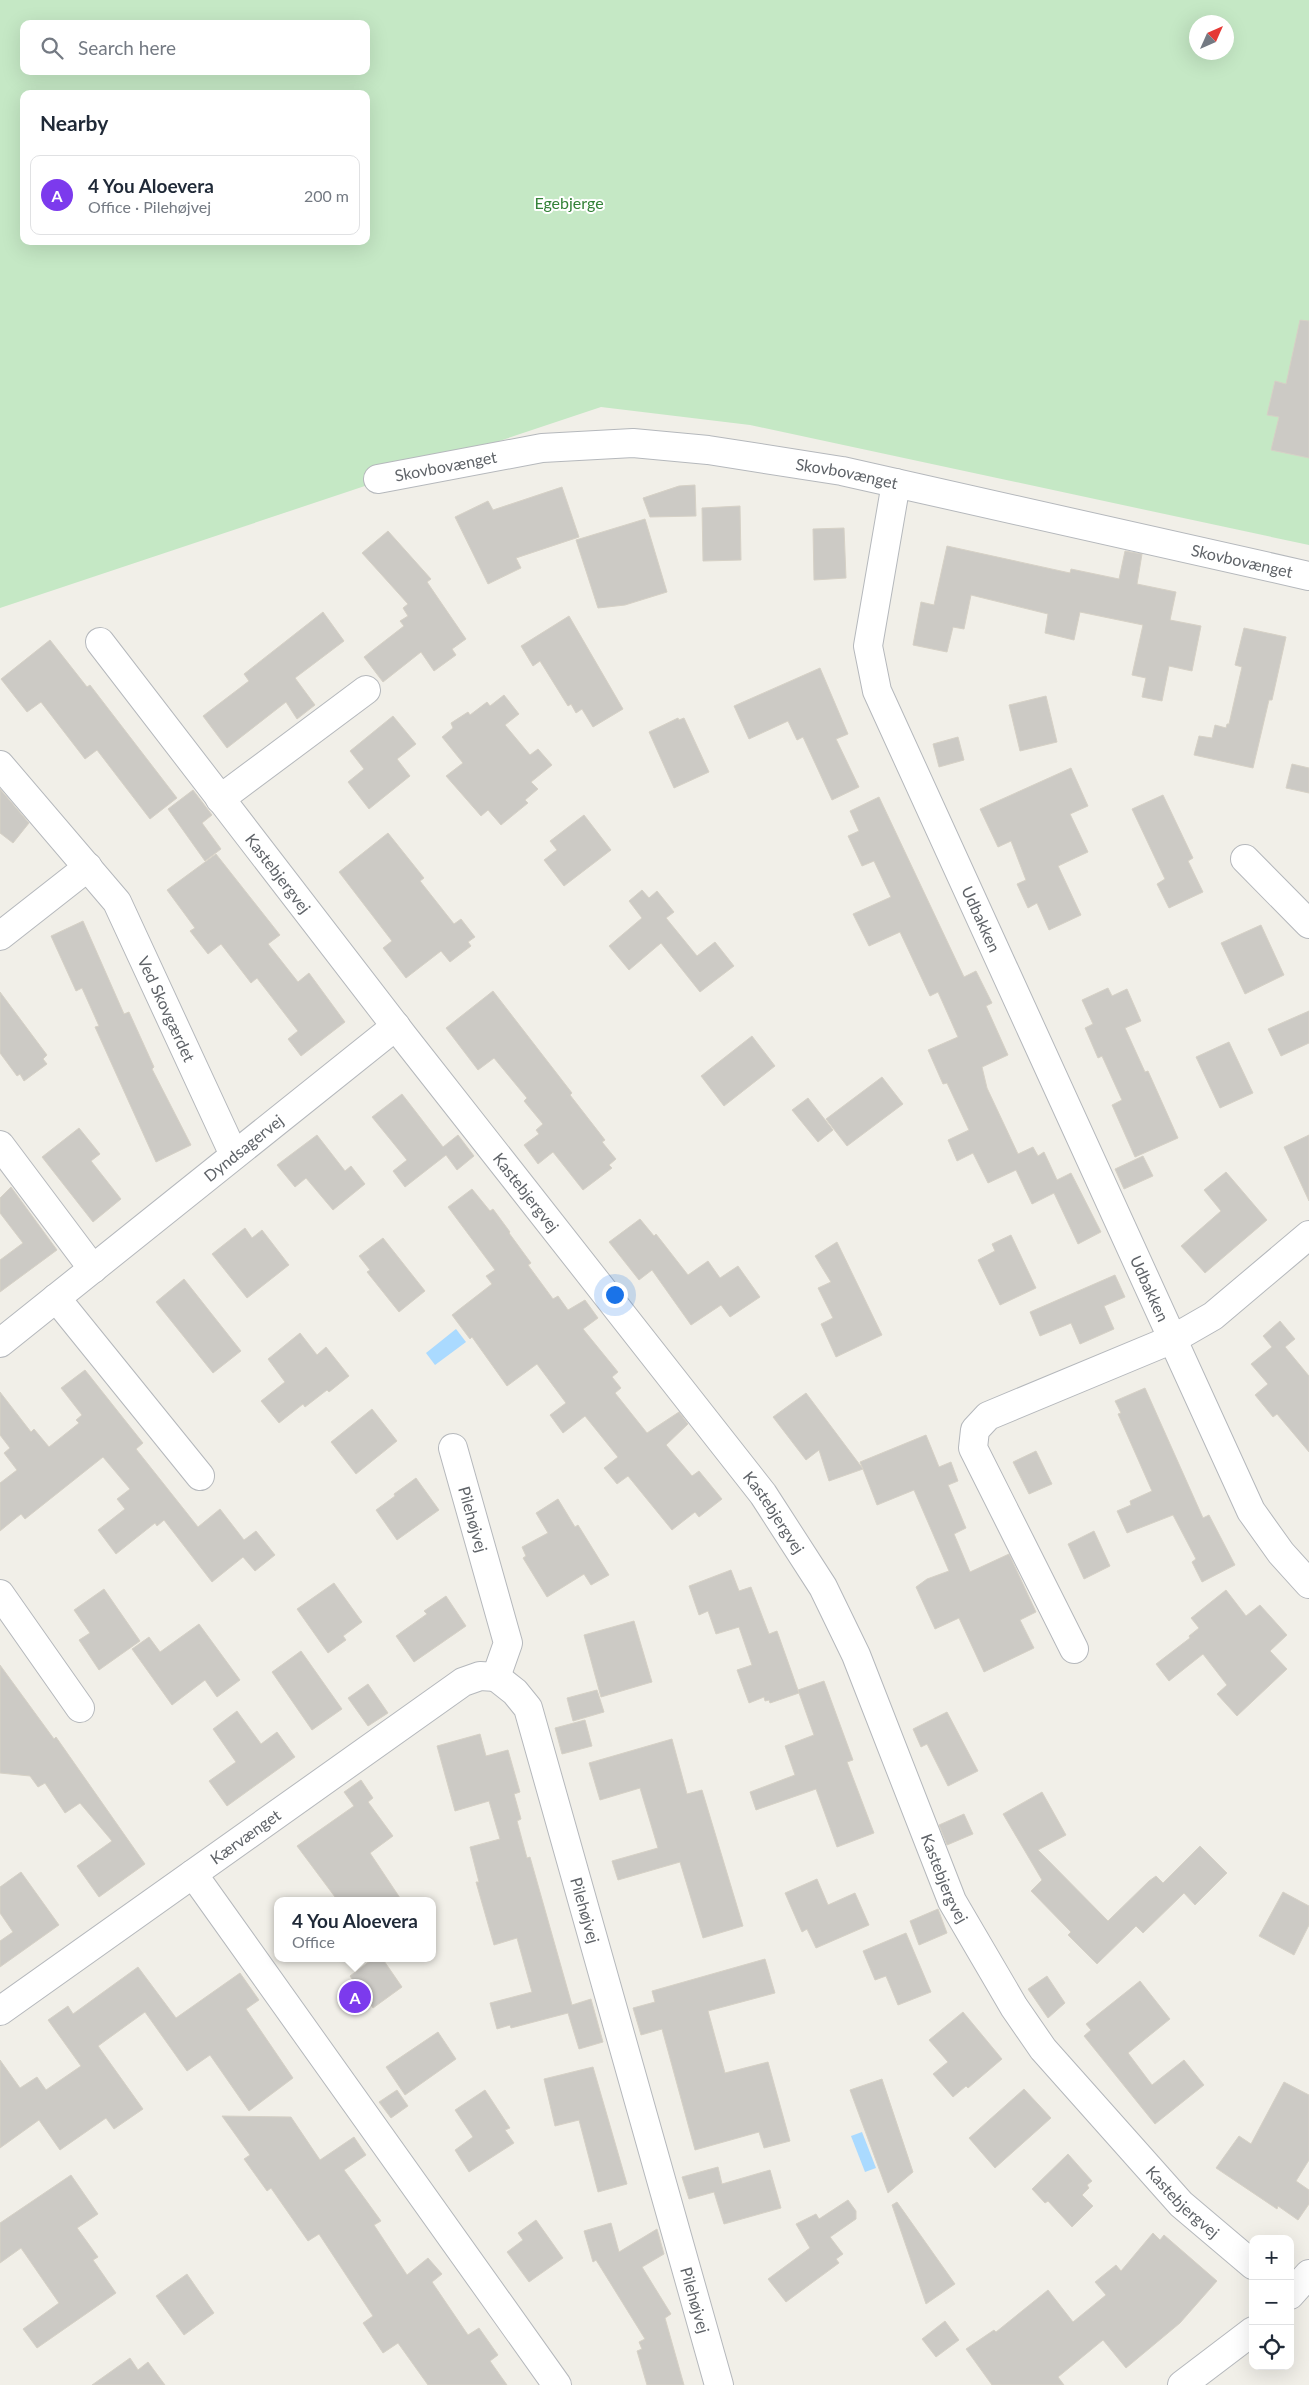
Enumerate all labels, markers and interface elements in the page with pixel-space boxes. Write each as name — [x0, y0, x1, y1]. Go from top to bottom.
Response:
north arrow — [1189, 15, 1234, 60]
search box — [20, 20, 370, 75]
icon: search — [38, 34, 66, 62]
text: Search here — [78, 36, 176, 59]
text: Nearby — [40, 110, 108, 135]
text: 4 You Aloevera — [88, 174, 214, 197]
text: A — [51, 186, 63, 205]
text: 200 m — [304, 186, 349, 205]
park label: Egebjerge — [534, 193, 604, 212]
text: Office · Pilehøjvej — [88, 197, 211, 216]
street label: Skovbovænget — [393, 447, 499, 485]
street label: Skovbovænget — [794, 454, 900, 492]
street label: Skovbovænget — [1190, 540, 1295, 581]
street label: Kastebjergvej — [242, 830, 315, 917]
street label: Udbakken — [958, 883, 1005, 955]
street label: Ved Skovgærdet — [134, 953, 200, 1065]
street label: Dyndsagervej — [200, 1110, 287, 1185]
street label: Kastebjergvej — [490, 1149, 563, 1235]
street label: Udbakken — [1127, 1252, 1173, 1324]
your location — [602, 1282, 628, 1308]
street label: Kastebjergvej — [740, 1467, 809, 1557]
street label: Pilehøjvej — [455, 1484, 492, 1554]
street label: Kærvænget — [206, 1805, 284, 1868]
street label: Kastebjergvej — [918, 1831, 973, 1926]
street label: Pilehøjvej — [567, 1875, 604, 1945]
popup — [274, 1897, 436, 1962]
text: 4 You Aloevera — [292, 1909, 418, 1932]
text: Office — [292, 1932, 335, 1951]
pin: A — [339, 1978, 371, 2016]
street label: Kastebjergvej — [1142, 2162, 1224, 2241]
map controls — [1249, 2235, 1294, 2370]
button: + — [1249, 2235, 1294, 2280]
street label: Pilehøjvej — [677, 2265, 714, 2335]
button: − — [1249, 2280, 1294, 2325]
button: locate — [1249, 2325, 1294, 2370]

